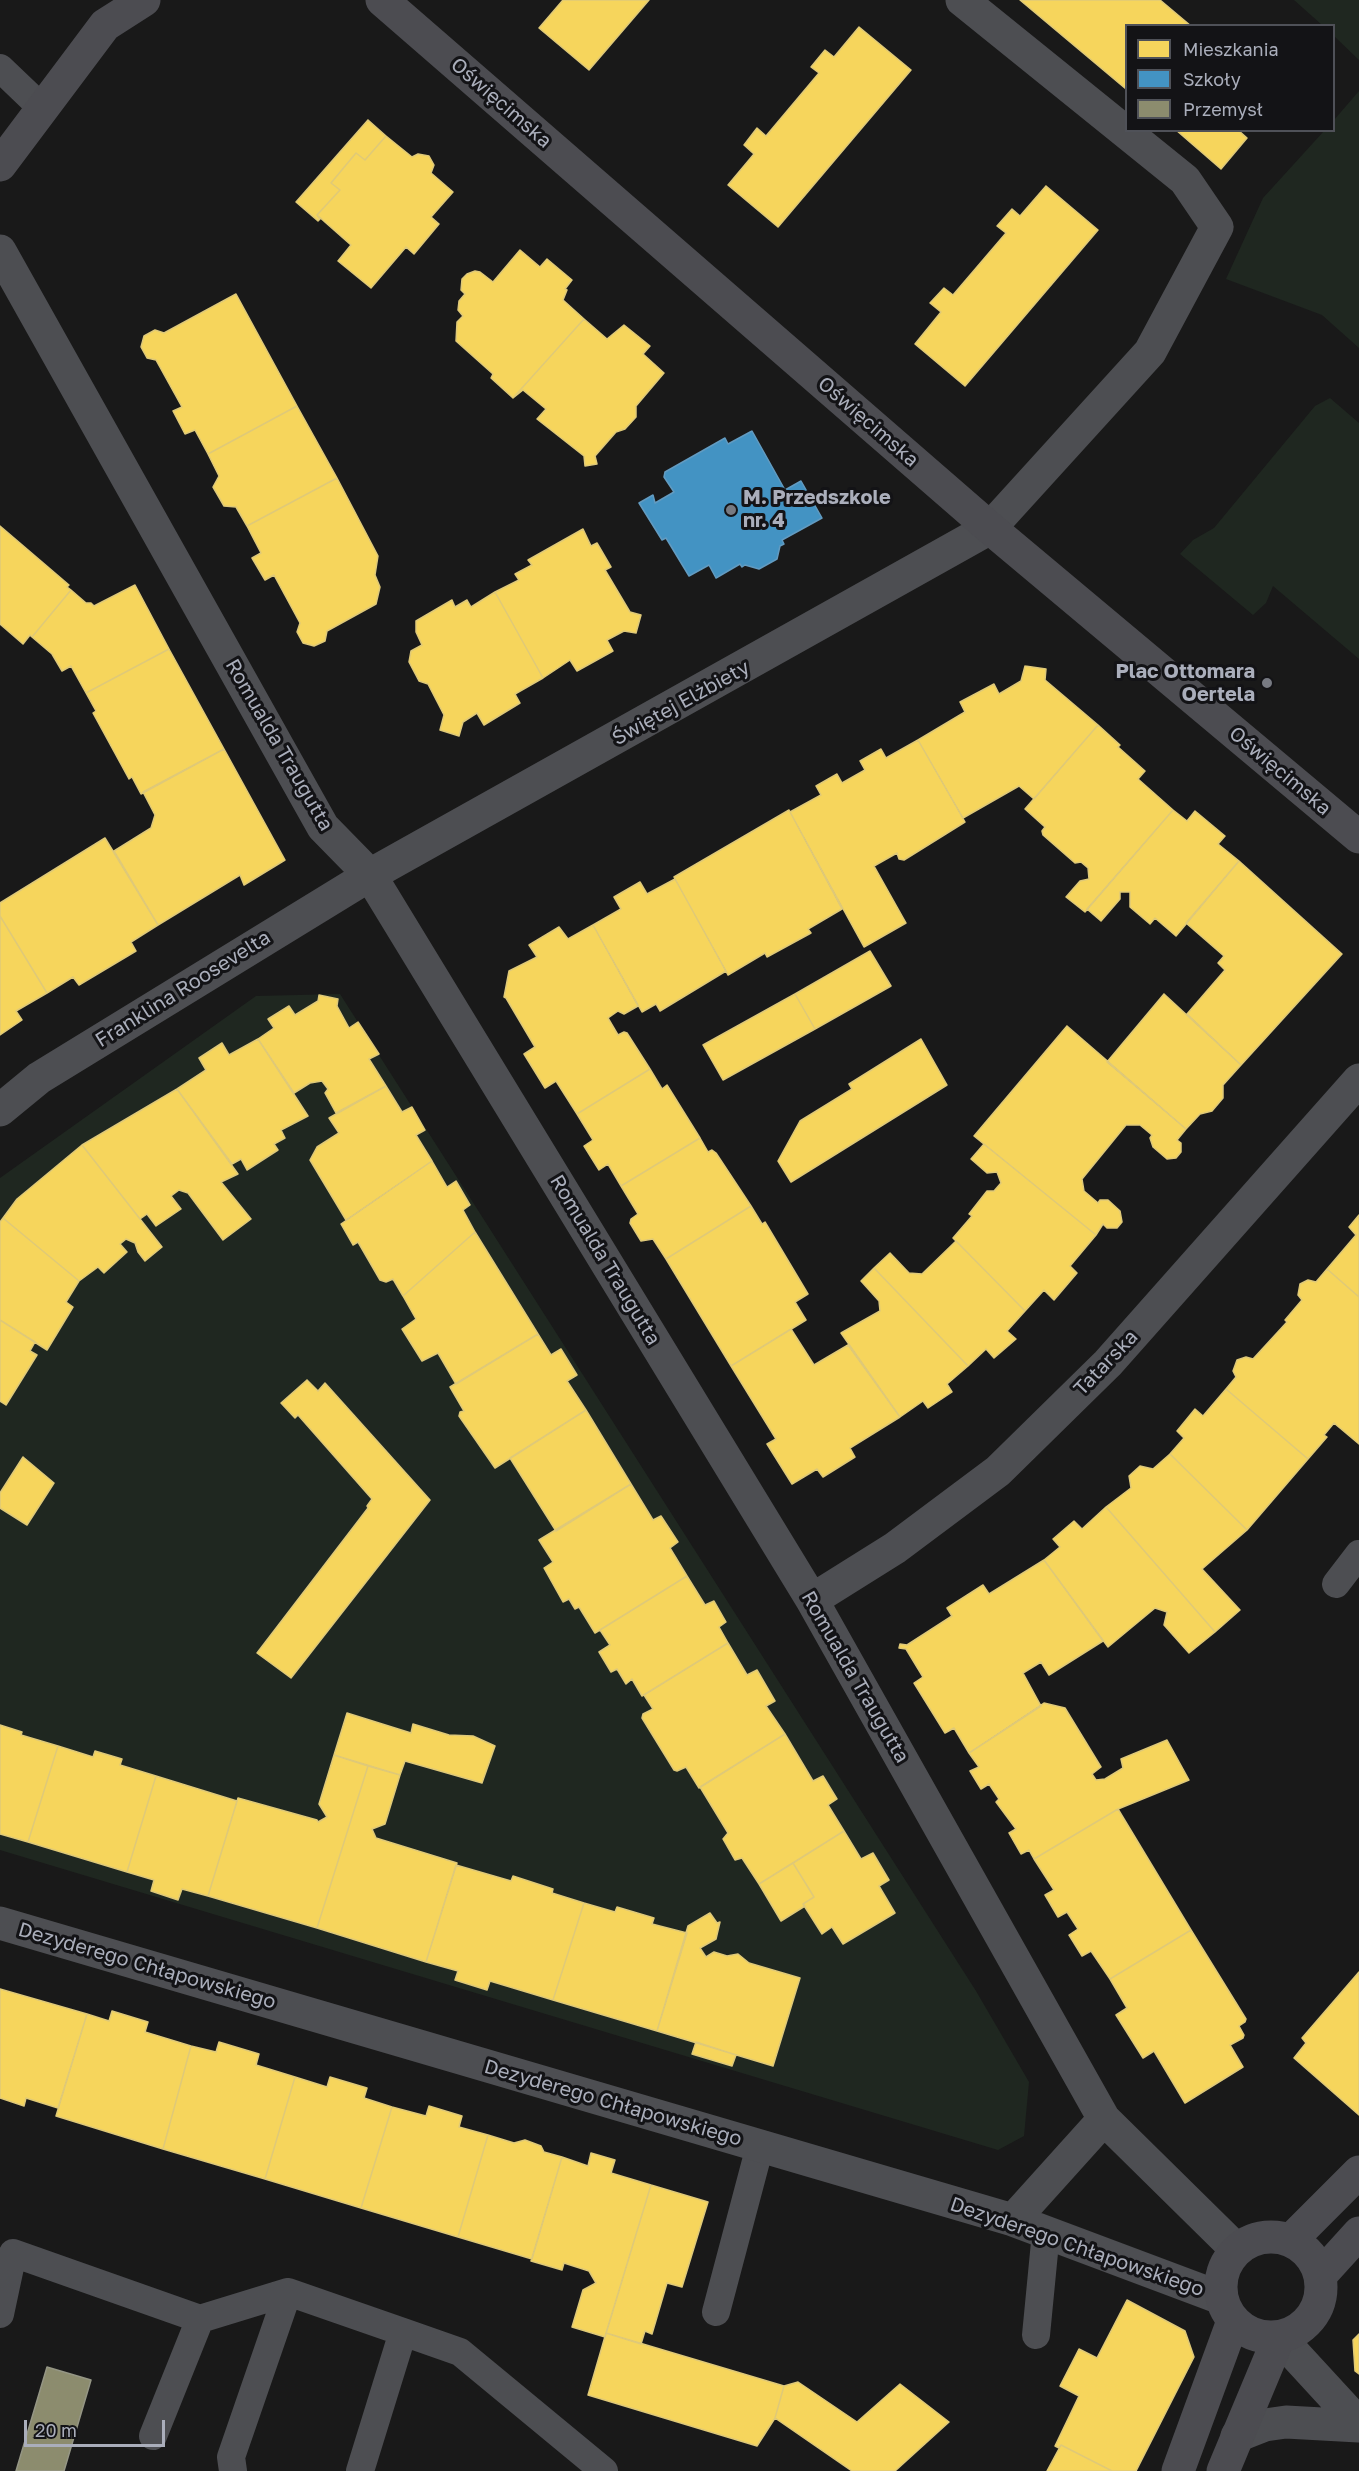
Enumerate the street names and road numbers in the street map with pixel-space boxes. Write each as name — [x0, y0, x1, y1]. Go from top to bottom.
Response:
street label: Oświęcimska — [446, 53, 556, 153]
street label: Oświęcimska — [813, 372, 923, 472]
street label: Romualda Traugutta — [220, 655, 338, 835]
street label: Świętej Elżbiety — [608, 655, 754, 751]
street label: Oświęcimska — [1224, 721, 1336, 821]
street label: Franklina Roosevelta — [91, 925, 275, 1053]
street label: Romualda Traugutta — [545, 1171, 665, 1349]
street label: Tatarska — [1069, 1325, 1143, 1401]
street label: Romualda Traugutta — [796, 1587, 914, 1767]
street label: Dezyderego Chłapowskiego — [16, 1918, 278, 2014]
street label: Dezyderego Chłapowskiego — [482, 2055, 744, 2151]
street label: Dezyderego Chłapowskiego — [947, 2192, 1207, 2302]

